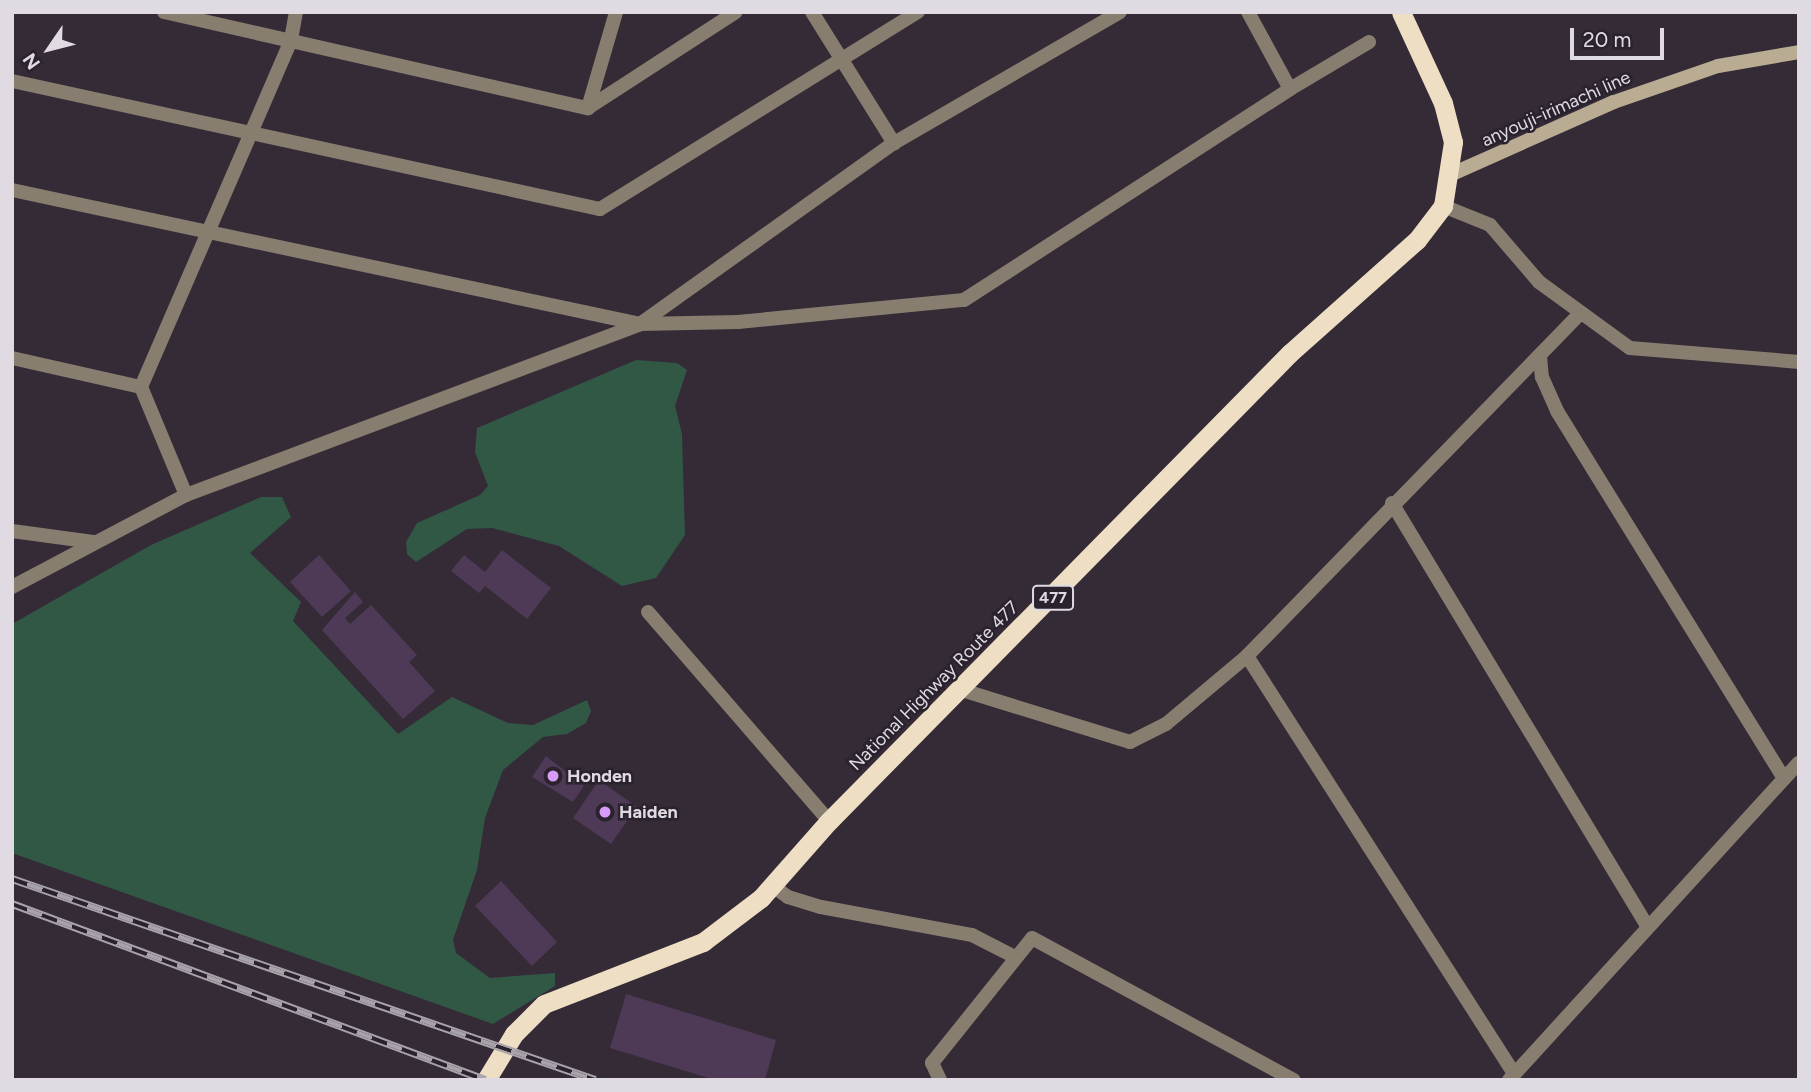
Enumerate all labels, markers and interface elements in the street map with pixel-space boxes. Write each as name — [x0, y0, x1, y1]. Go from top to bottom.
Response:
north arrow — [14, 14, 84, 84]
scale bar — [1573, 14, 1668, 58]
text: 20 m — [1583, 27, 1631, 52]
text: N — [18, 49, 45, 74]
street label: anyouji-irimachi line — [1478, 66, 1634, 152]
road number: 477 — [1032, 586, 1074, 610]
street label: National Highway Route 477 — [845, 597, 1023, 775]
place label: Honden — [567, 765, 632, 787]
marker: Honden — [545, 768, 561, 784]
place label: Haiden — [619, 801, 678, 823]
marker: Haiden — [597, 804, 613, 820]

